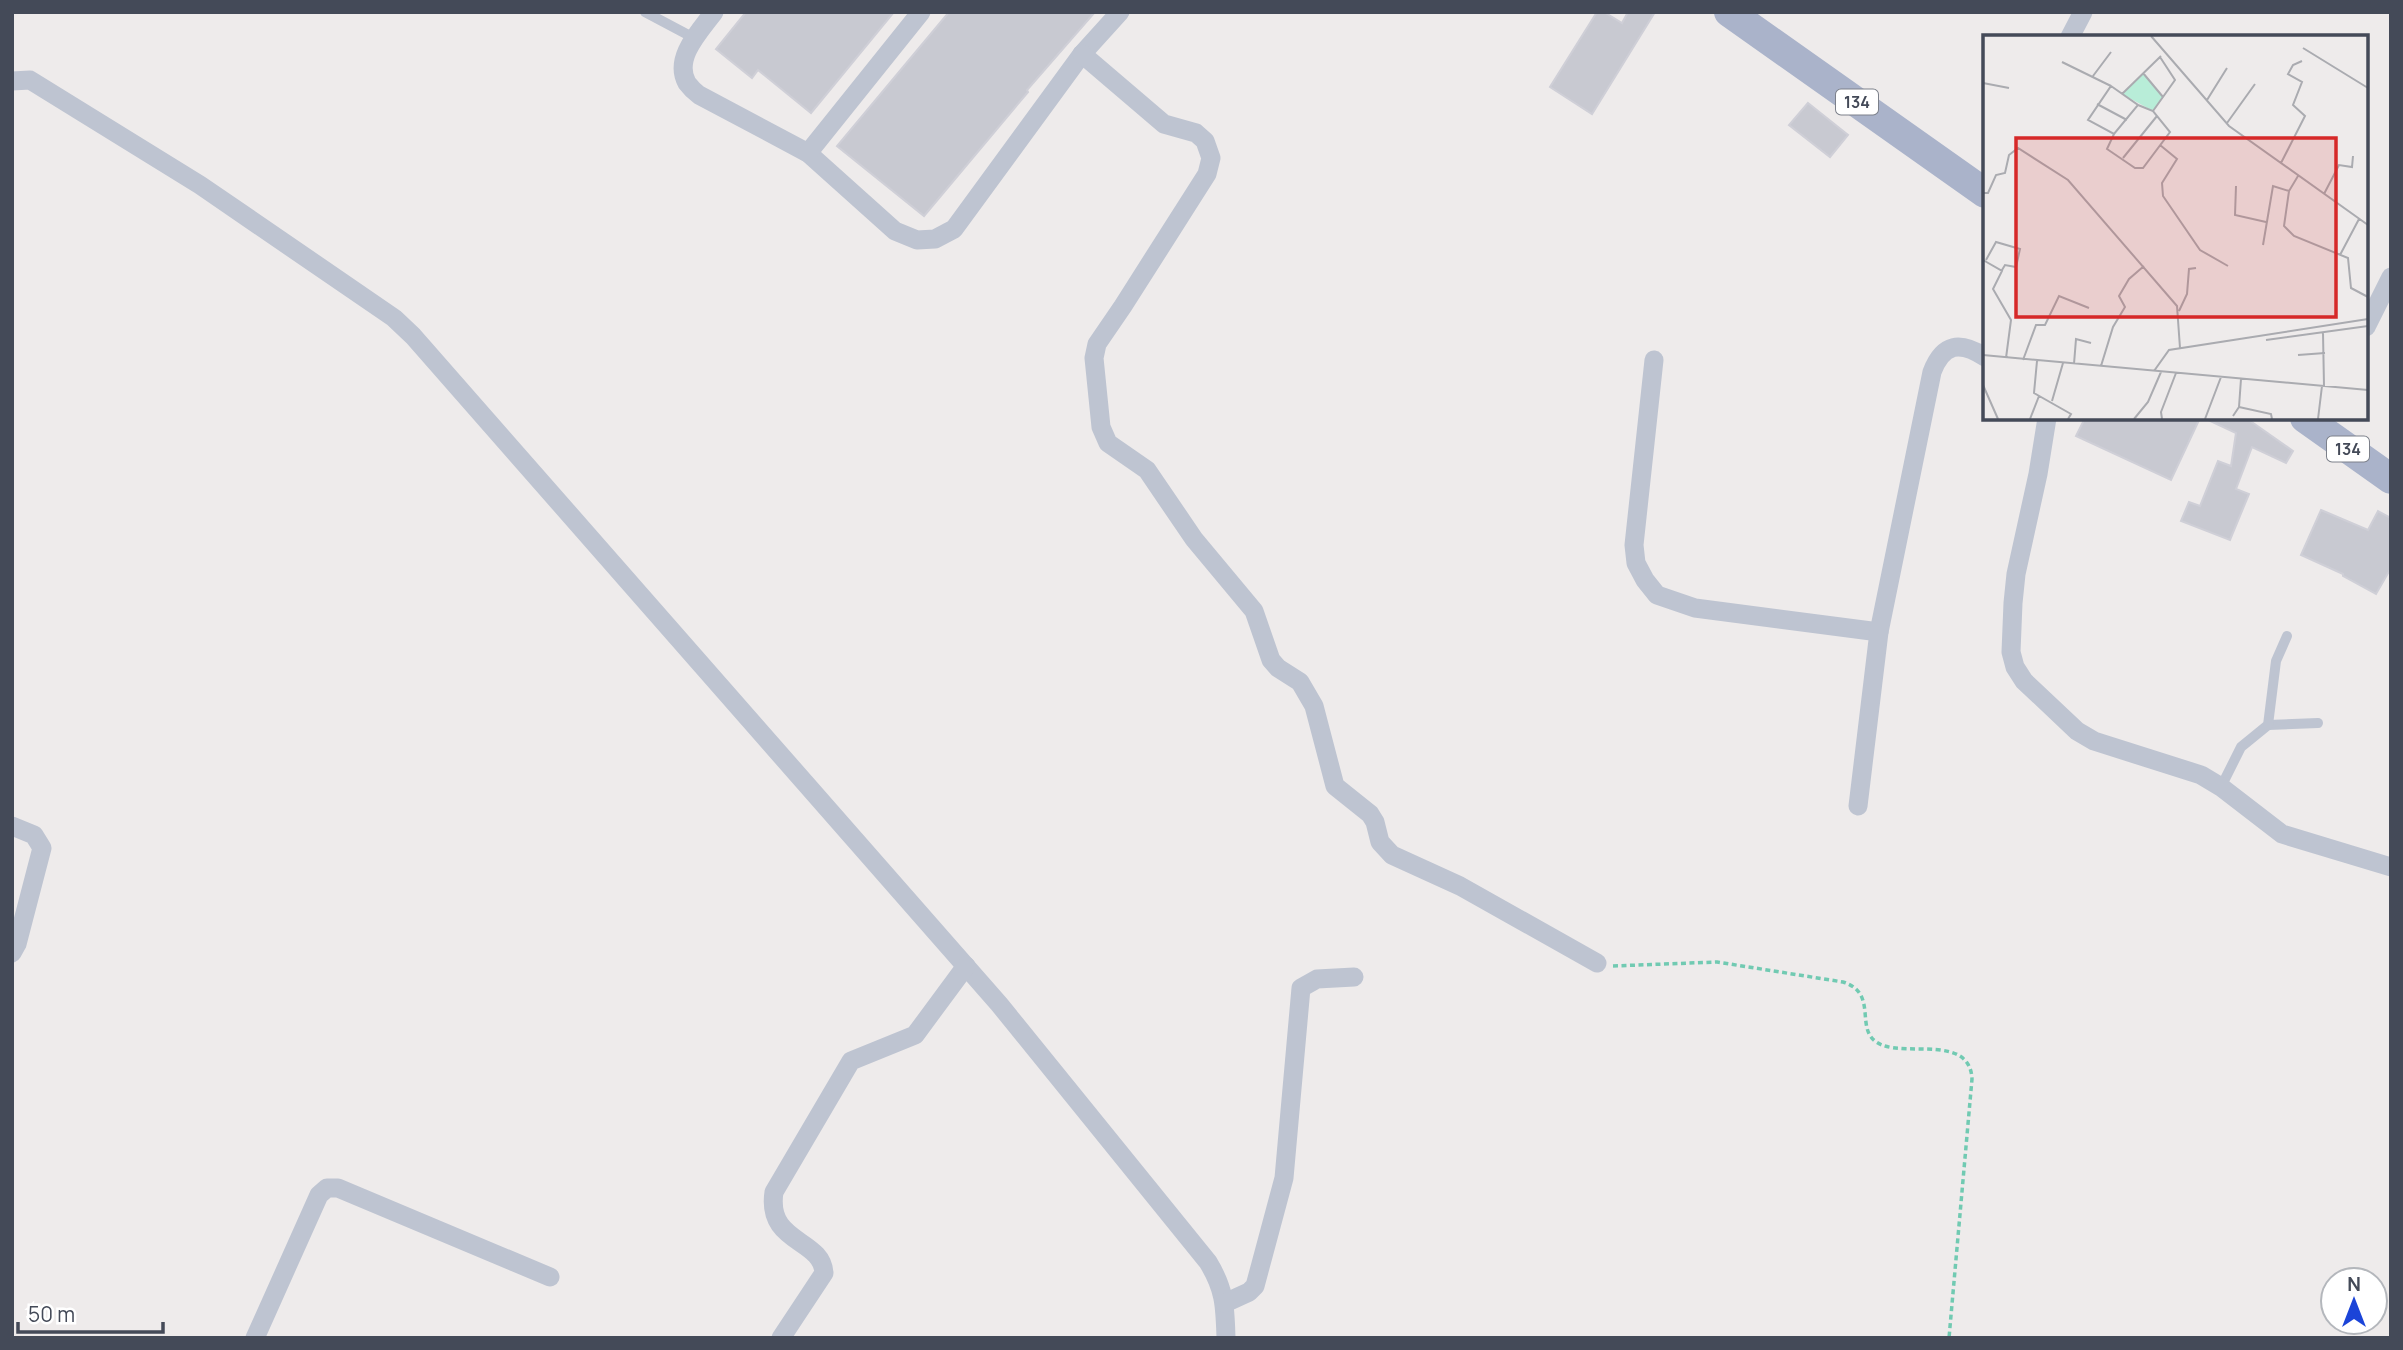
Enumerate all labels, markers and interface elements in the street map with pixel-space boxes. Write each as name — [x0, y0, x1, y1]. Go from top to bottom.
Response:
inset map — [1983, 35, 2368, 420]
road number: 134 — [1836, 90, 1878, 114]
road number: 134 — [2327, 436, 2369, 462]
north arrow — [2319, 1266, 2389, 1336]
text: N — [2347, 1271, 2361, 1297]
scale bar — [18, 1290, 163, 1334]
text: 50 m — [28, 1300, 75, 1328]

